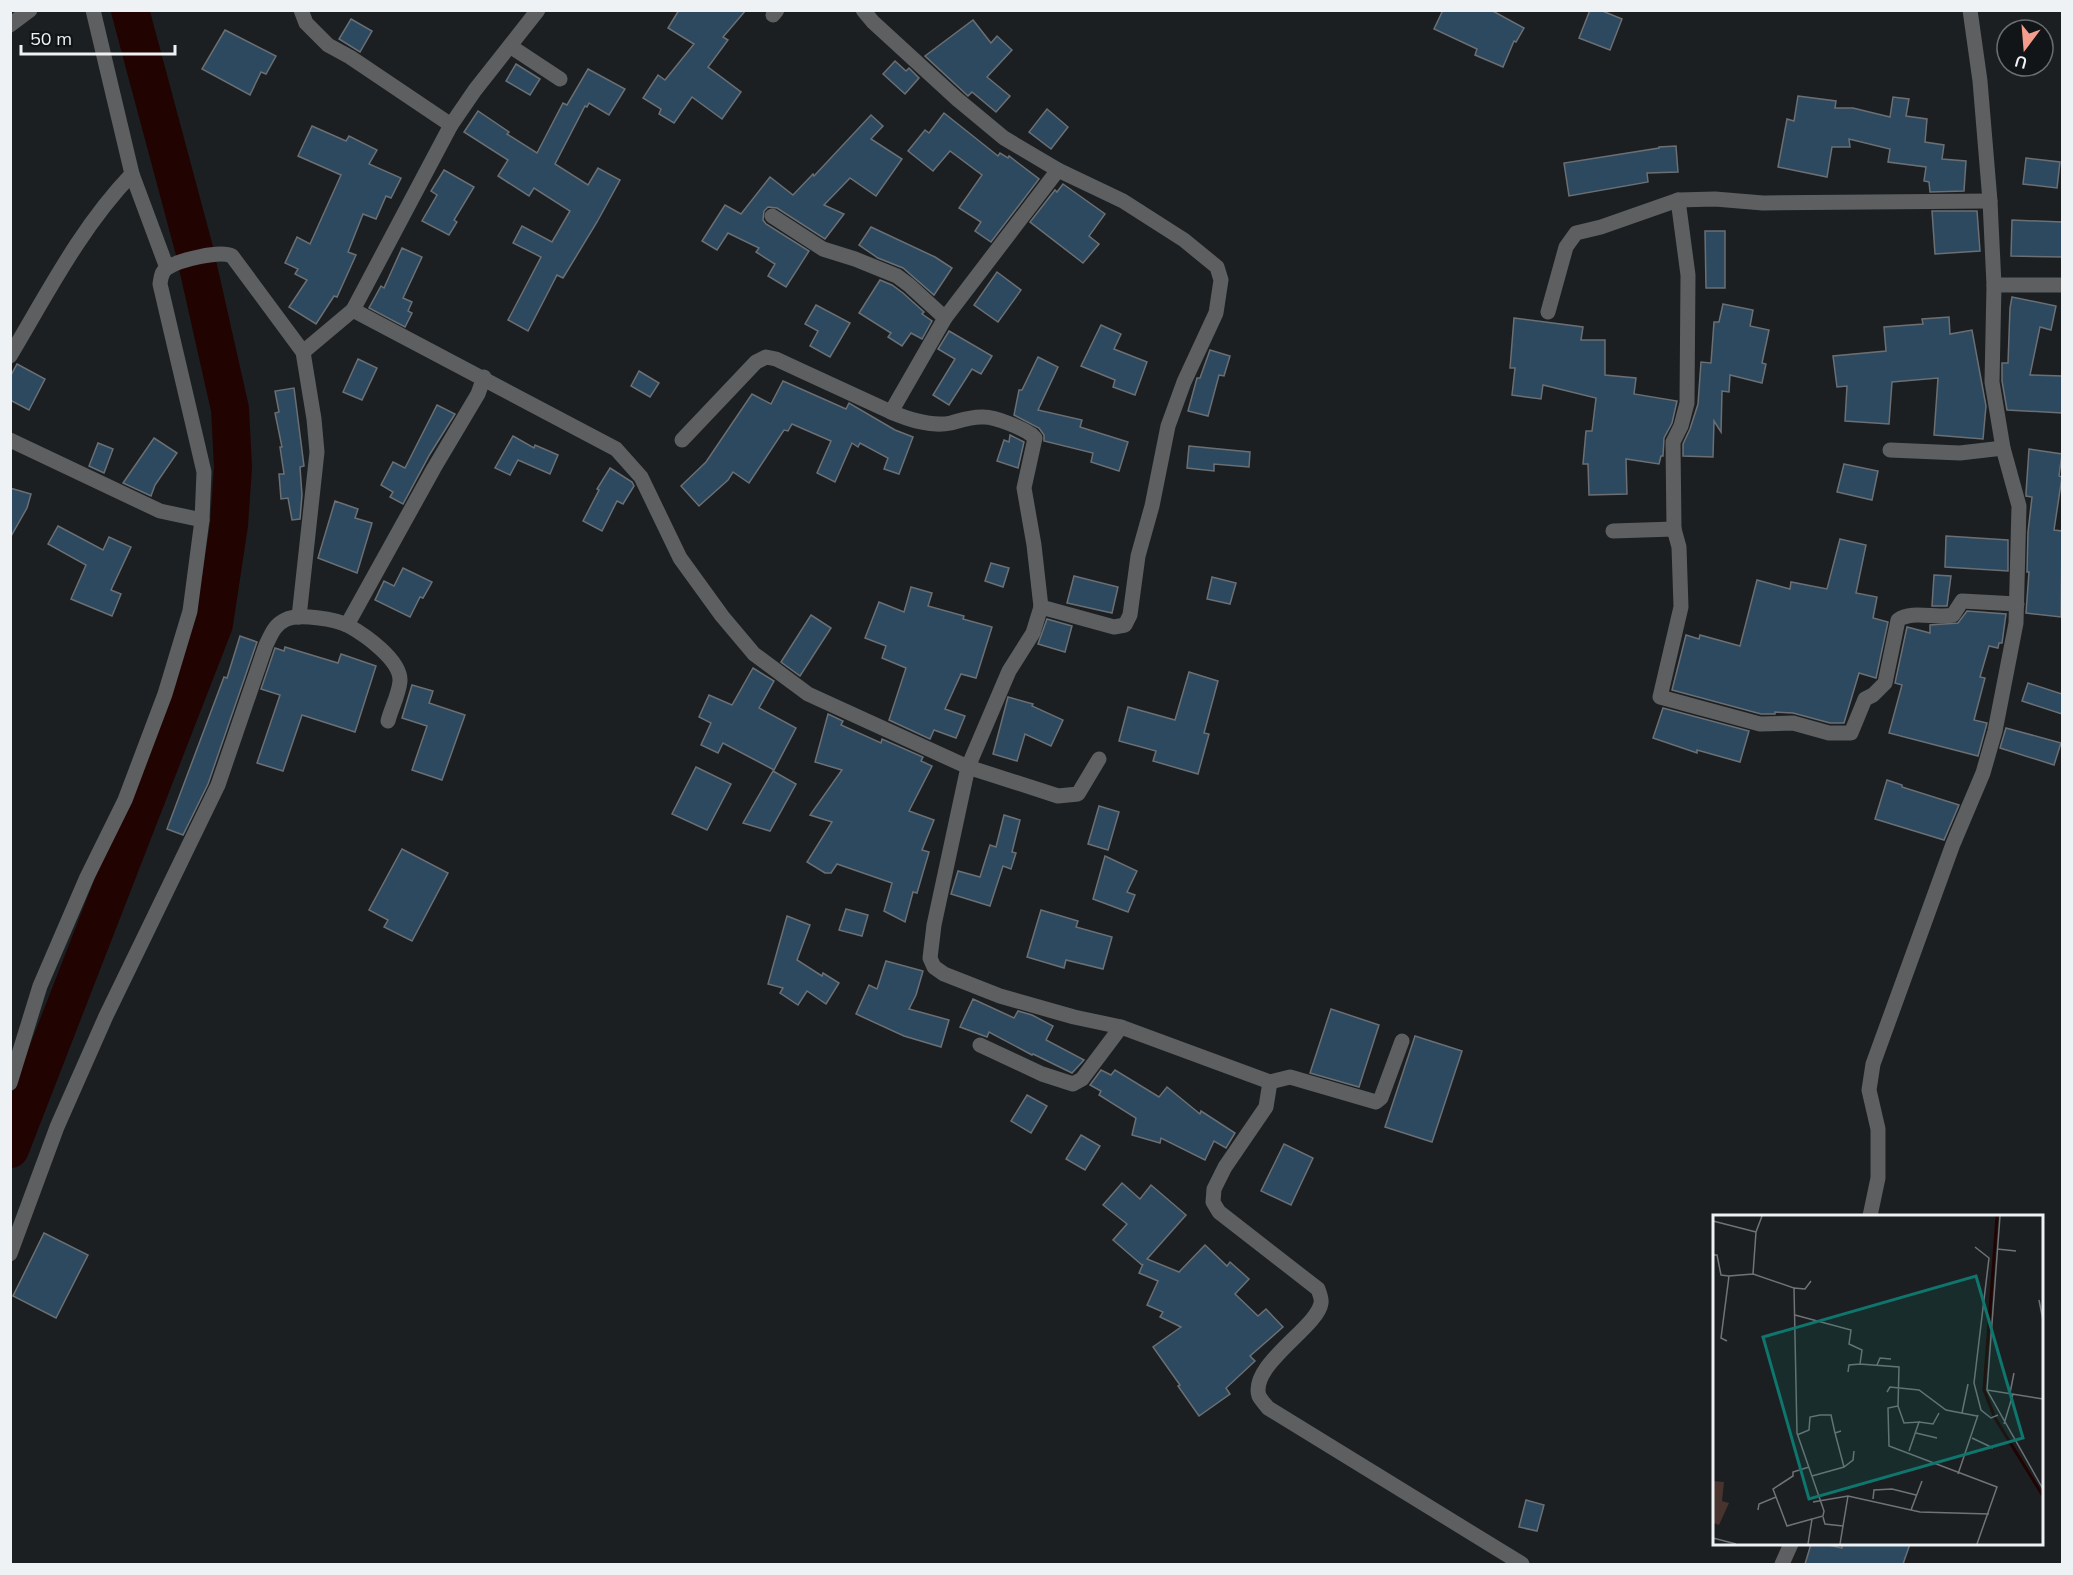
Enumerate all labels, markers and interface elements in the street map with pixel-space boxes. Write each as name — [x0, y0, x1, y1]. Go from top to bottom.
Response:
scale bar — [21, 18, 176, 56]
north arrow — [1995, 18, 2055, 78]
text: 50 m — [30, 27, 72, 50]
text: U — [2012, 51, 2029, 74]
inset map — [1713, 1215, 2043, 1545]

